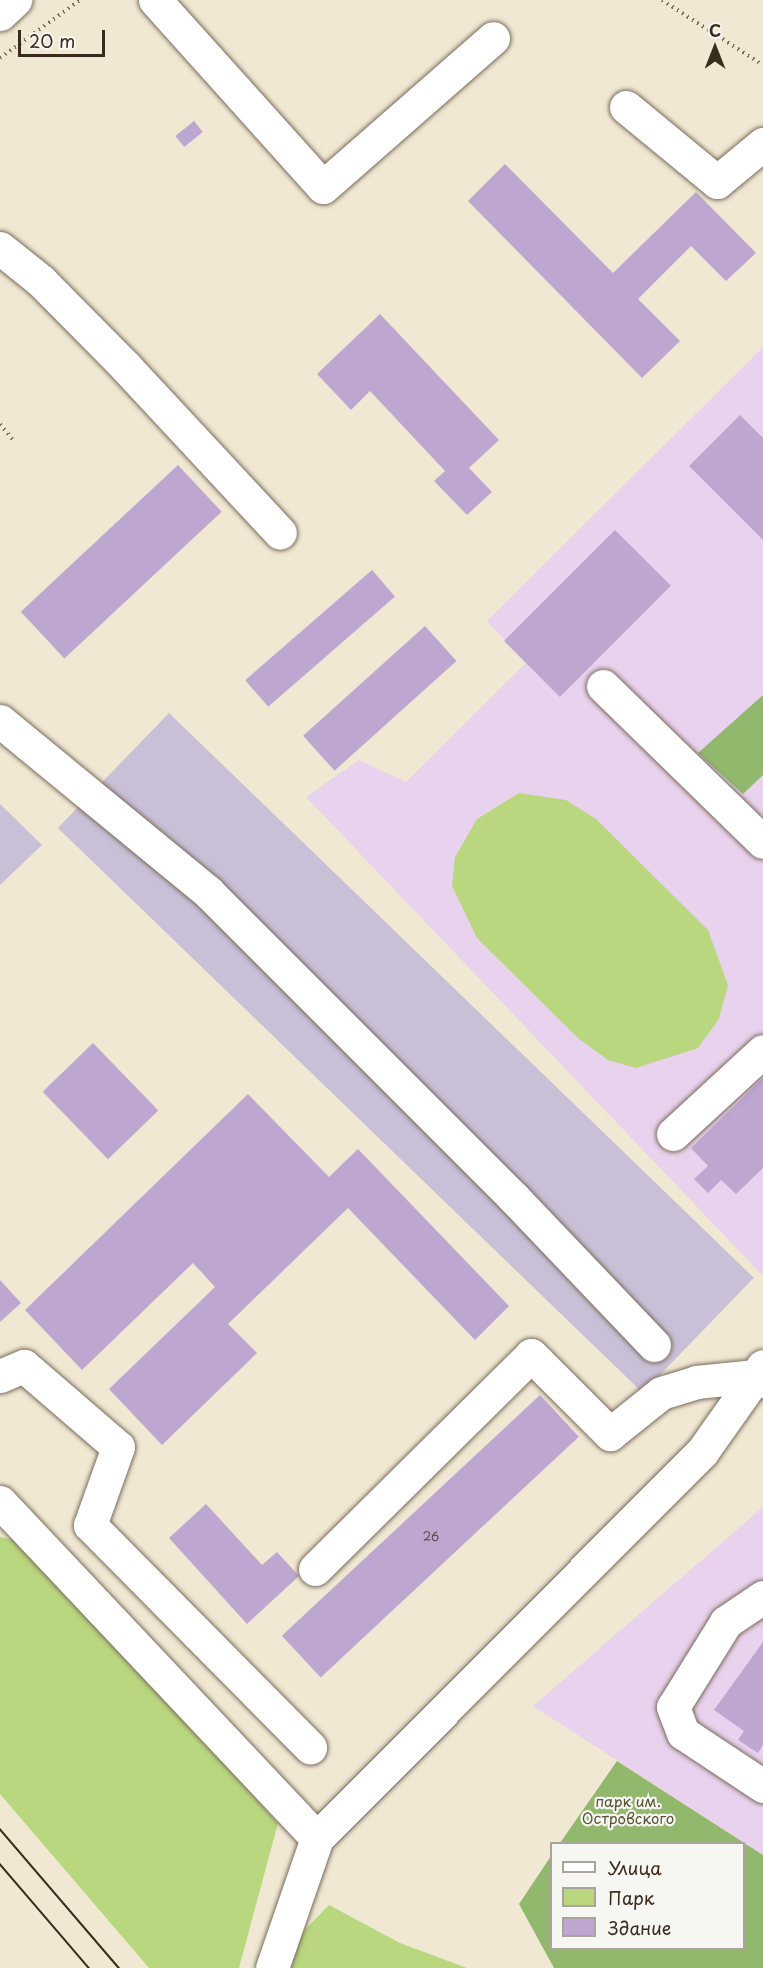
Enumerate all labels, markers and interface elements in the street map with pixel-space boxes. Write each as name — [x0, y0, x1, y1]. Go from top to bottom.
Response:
scale bar — [21, 18, 108, 56]
north arrow — [685, 18, 745, 78]
text: С — [709, 18, 721, 42]
text: 20 m — [29, 27, 75, 54]
house number: 26 — [423, 1530, 439, 1544]
park label: парк им. Островского — [582, 1791, 674, 1826]
legend — [550, 1842, 745, 1950]
text: Улица — [608, 1854, 662, 1881]
text: Парк — [608, 1884, 654, 1911]
text: Здание — [608, 1914, 671, 1941]

